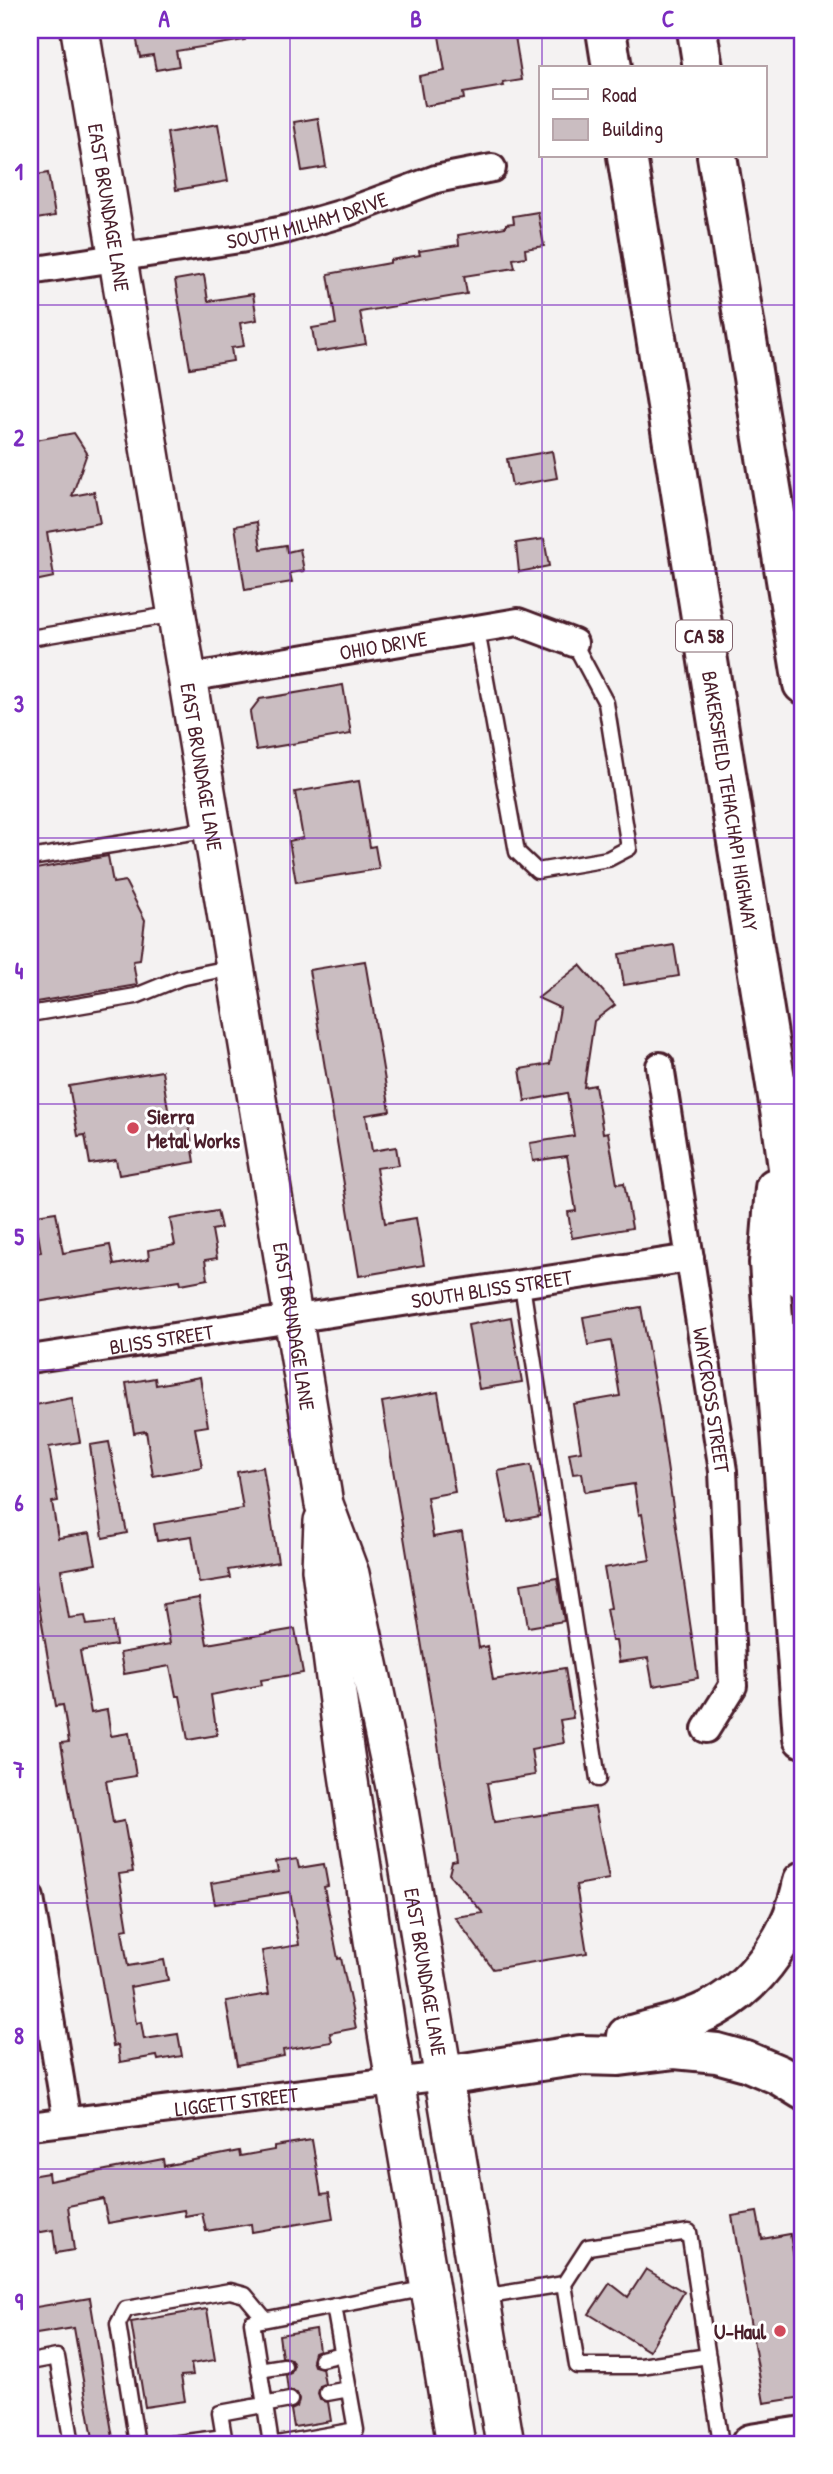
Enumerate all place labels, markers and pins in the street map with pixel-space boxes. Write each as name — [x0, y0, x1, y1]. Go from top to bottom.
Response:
place label: Sierra Metal Works — [147, 1102, 240, 1155]
marker: Sierra Metal Works — [125, 1120, 141, 1136]
place label: U-Haul — [714, 2317, 766, 2346]
marker: U-Haul — [772, 2323, 788, 2339]

